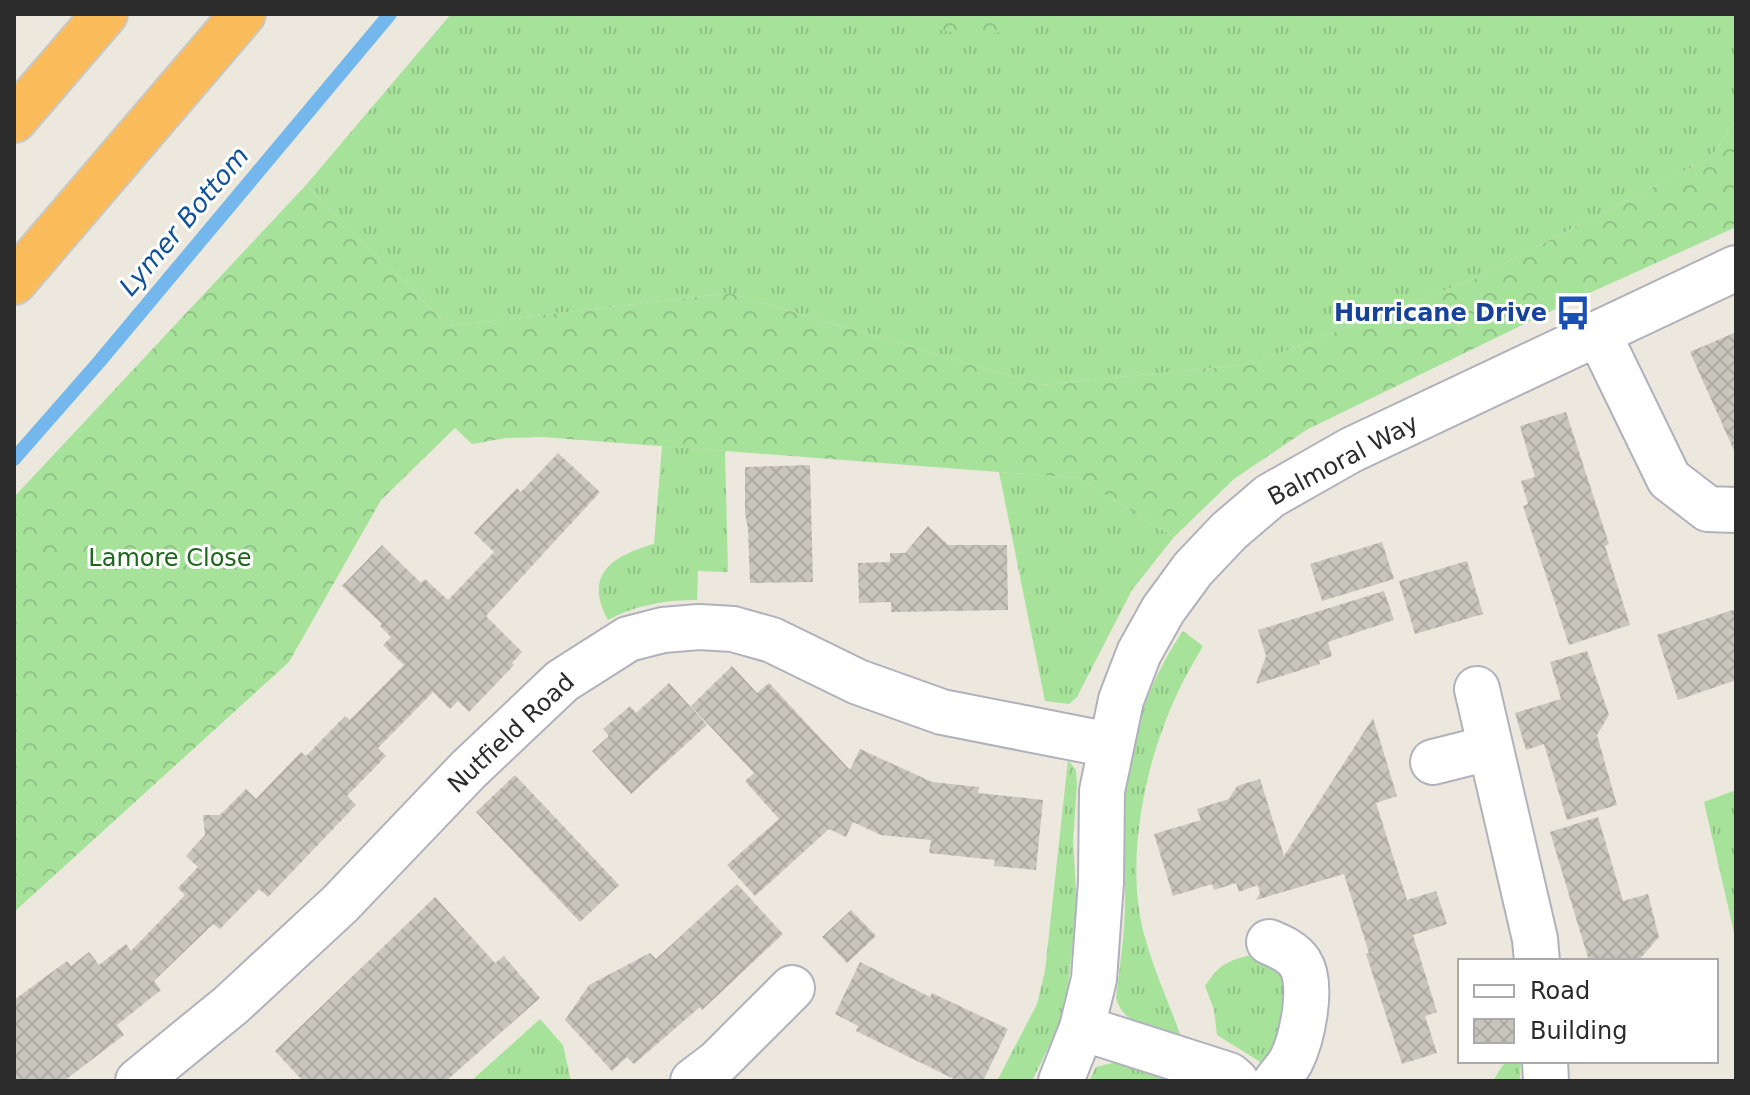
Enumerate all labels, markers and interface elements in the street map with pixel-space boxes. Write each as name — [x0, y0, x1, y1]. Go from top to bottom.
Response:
water label: Lymer Bottom — [113, 141, 255, 301]
bus stop icon: Hurricane Drive — [1554, 294, 1592, 332]
place label: Hurricane Drive — [1334, 299, 1547, 327]
street label: Balmoral Way — [1263, 409, 1423, 511]
park label: Lamore Close — [88, 544, 252, 572]
street label: Nutfield Road — [442, 667, 580, 799]
legend — [1458, 959, 1718, 1063]
text: Road — [1530, 977, 1590, 1005]
text: Building — [1530, 1017, 1627, 1045]

